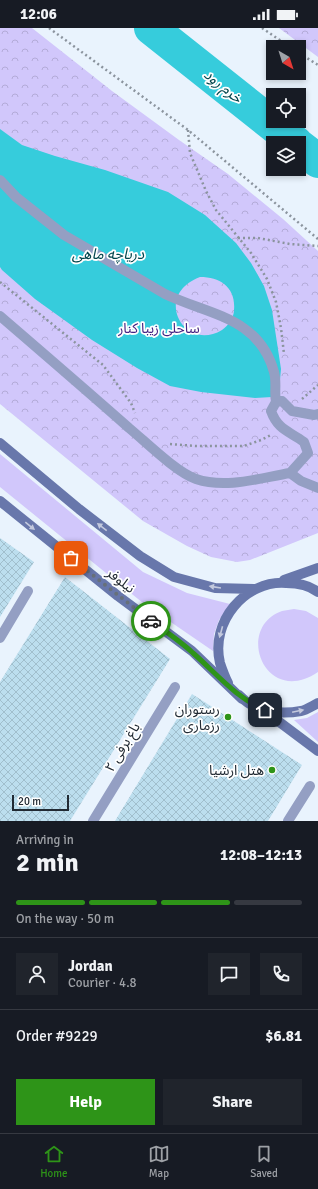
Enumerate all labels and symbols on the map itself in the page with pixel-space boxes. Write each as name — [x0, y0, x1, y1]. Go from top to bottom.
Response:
north arrow — [266, 40, 306, 80]
water label: خرم رود — [199, 65, 246, 109]
water label: دریاچه ماهی — [72, 245, 145, 264]
park label: ساحلی زیبا کنار — [117, 320, 200, 337]
one-way arrow — [25, 521, 36, 530]
one-way arrow — [97, 523, 107, 531]
pin — [54, 541, 88, 575]
street label: نیلوفر — [102, 563, 139, 597]
one-way arrow — [209, 584, 221, 590]
courier — [131, 601, 171, 641]
one-way arrow — [218, 626, 224, 638]
pin — [248, 693, 282, 727]
place label: رستوران رزماری — [175, 701, 220, 734]
one-way arrow — [292, 707, 304, 713]
marker: رستوران رزماری — [223, 712, 233, 722]
street label: باغ برفی ۲ — [101, 719, 146, 776]
place label: هتل ارشیا — [209, 762, 264, 779]
marker: هتل ارشیا — [267, 765, 277, 775]
scale bar — [12, 793, 69, 812]

